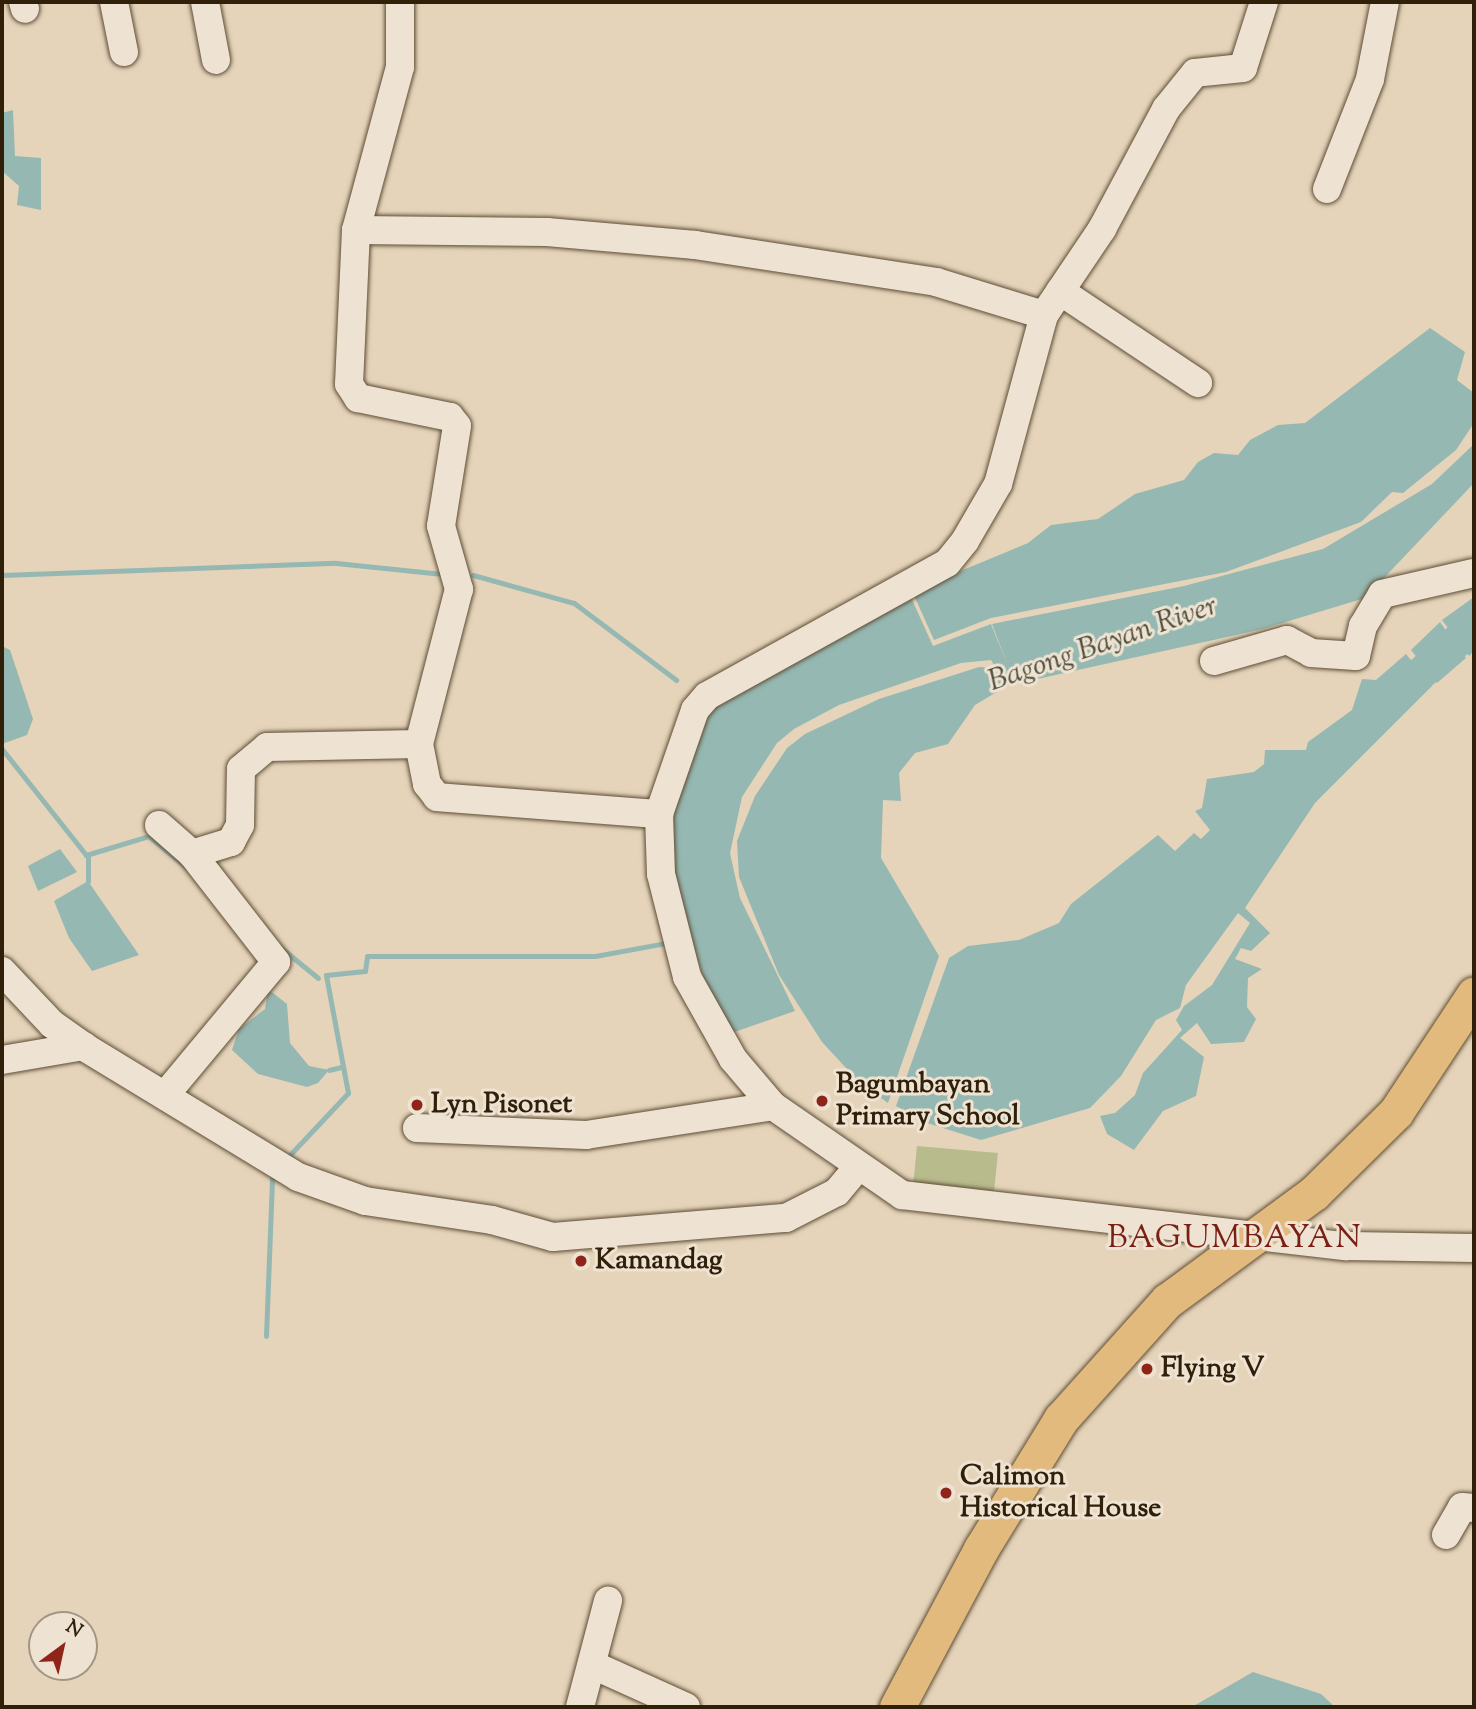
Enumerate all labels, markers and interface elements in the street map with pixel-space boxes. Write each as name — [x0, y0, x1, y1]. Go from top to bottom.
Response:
water label: Bagong Bayan River — [984, 589, 1222, 701]
place label: Bagumbayan Primary School — [836, 1068, 1020, 1134]
place label: Lyn Pisonet — [431, 1088, 572, 1122]
marker: Bagumbayan Primary School — [814, 1093, 830, 1109]
marker: Lyn Pisonet — [409, 1097, 425, 1113]
district label: BAGUMBAYAN — [1108, 1220, 1362, 1258]
place label: Kamandag — [595, 1244, 723, 1278]
marker: Kamandag — [573, 1253, 589, 1269]
place label: Flying V — [1161, 1352, 1264, 1386]
marker: Flying V — [1139, 1361, 1155, 1377]
place label: Calimon Historical House — [960, 1460, 1161, 1526]
marker: Calimon Historical House — [938, 1485, 954, 1501]
north arrow — [28, 1611, 98, 1681]
text: N — [60, 1614, 87, 1645]

